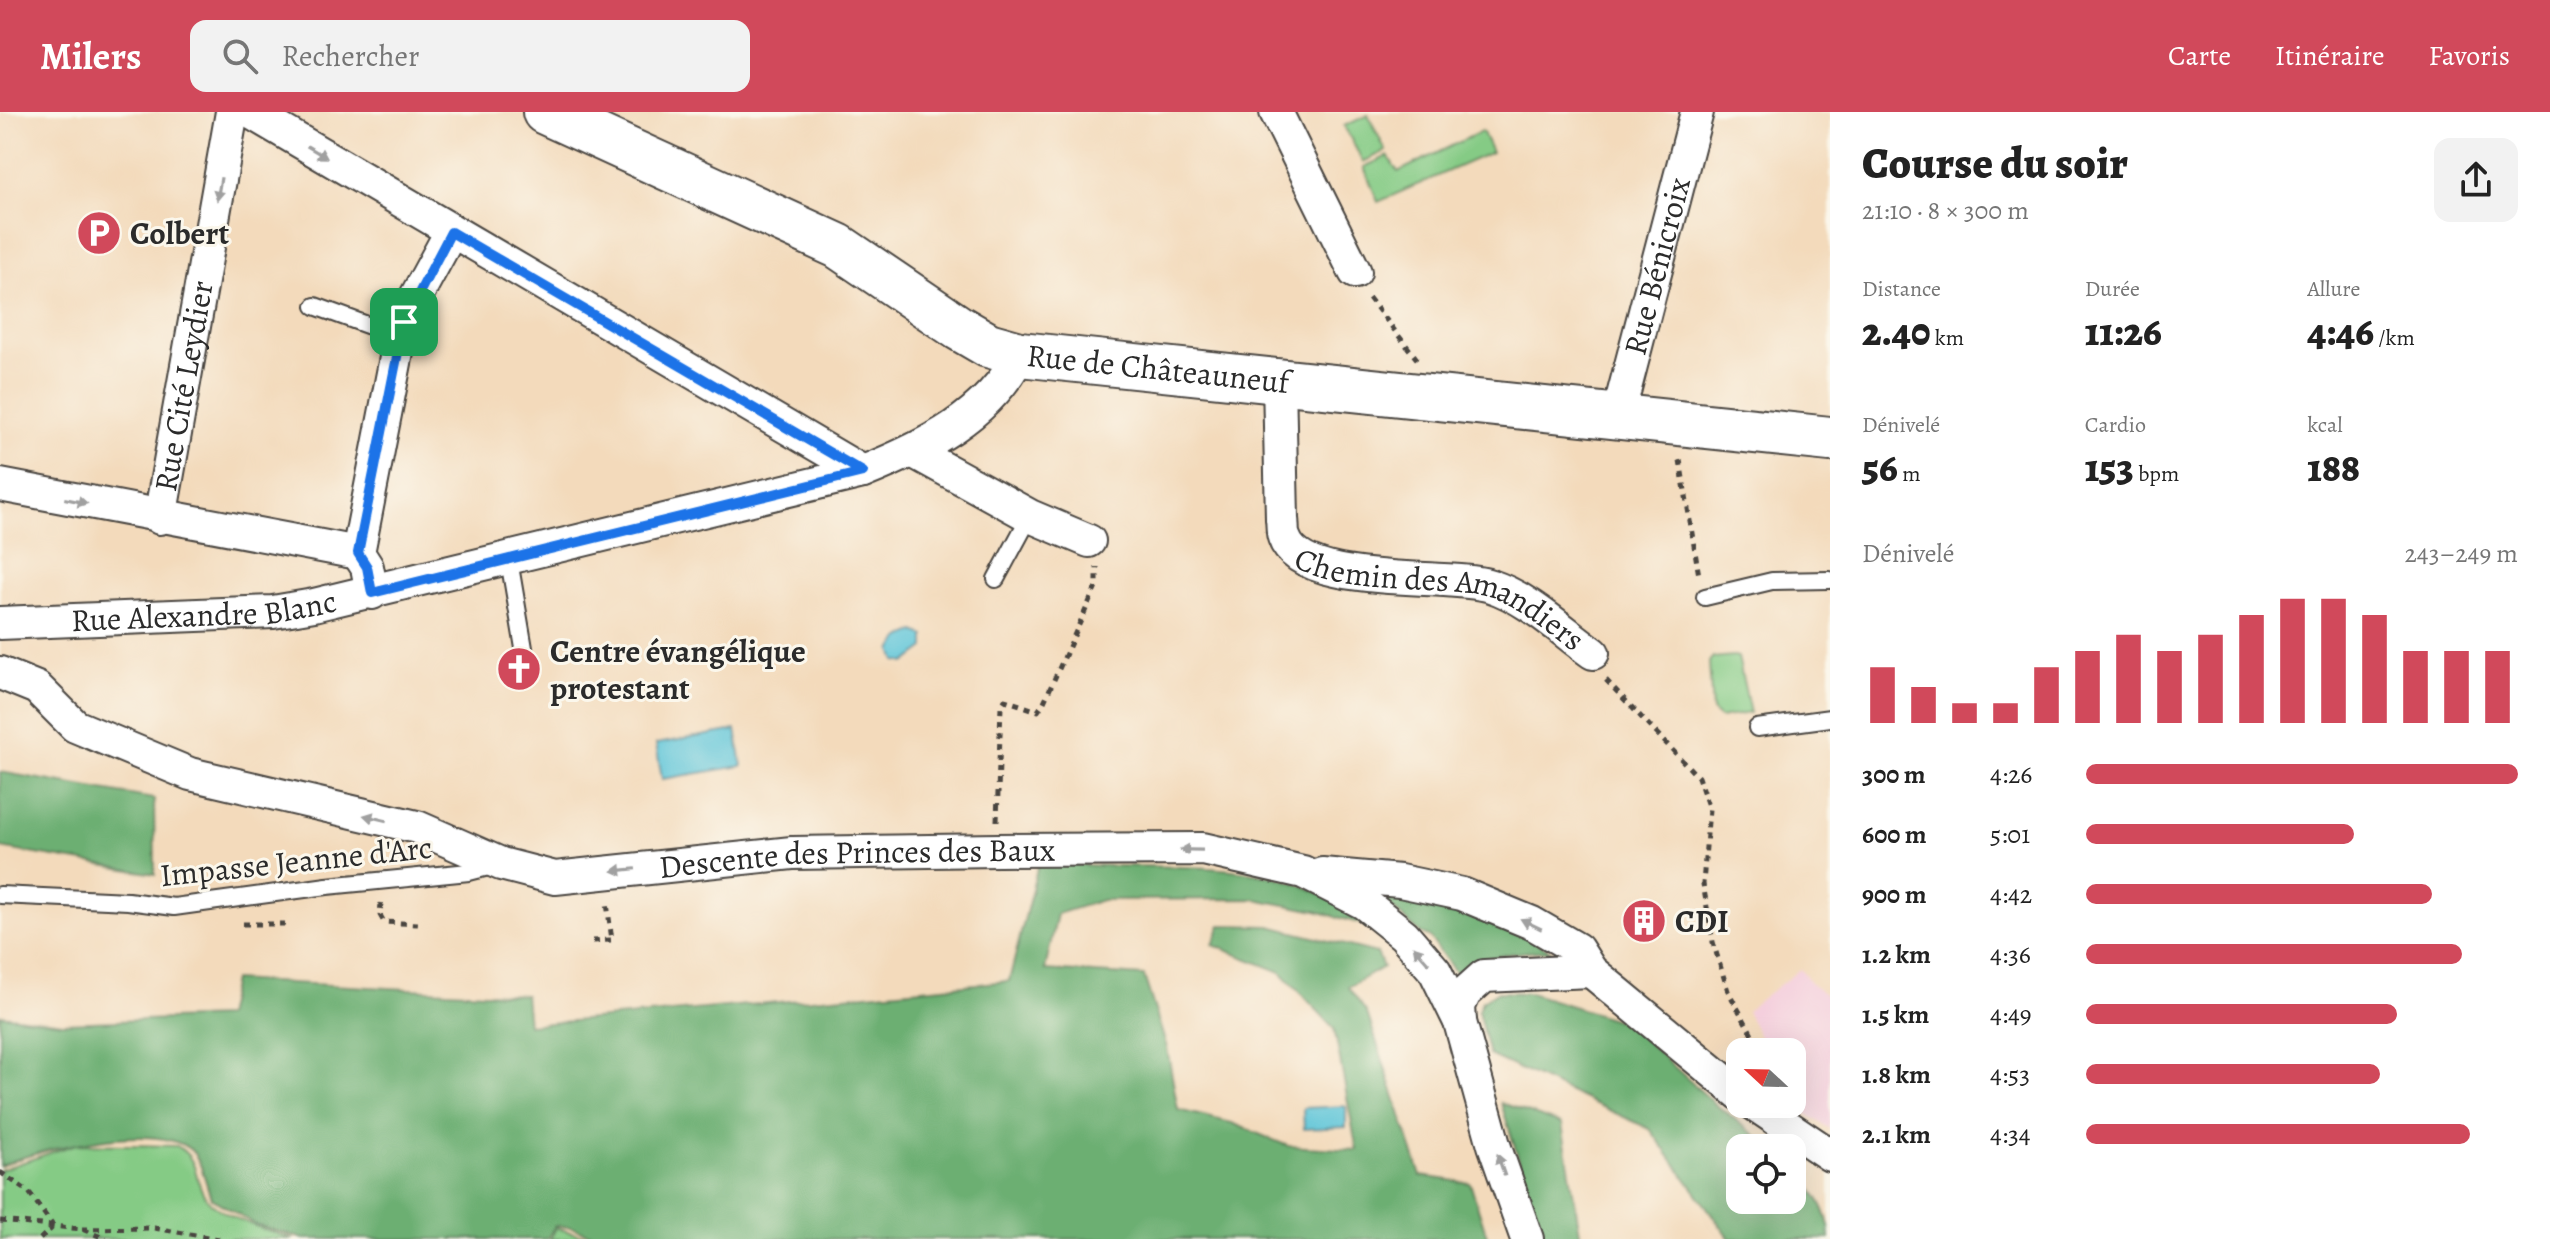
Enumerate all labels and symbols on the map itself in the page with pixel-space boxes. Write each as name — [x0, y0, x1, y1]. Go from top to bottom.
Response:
one-way arrow — [306, 145, 328, 159]
street label: Rue Bénicroix — [1613, 172, 1701, 360]
one-way arrow — [212, 177, 225, 202]
parking icon: Colbert — [75, 209, 123, 257]
place label: Colbert — [130, 211, 229, 255]
street label: Rue Cité Leydier — [143, 277, 224, 495]
pin — [370, 288, 438, 356]
street label: Rue de Châteauneuf — [1025, 333, 1296, 405]
one-way arrow — [64, 495, 89, 508]
street label: Chemin des Amandiers — [1287, 536, 1594, 661]
street label: Rue Alexandre Blanc — [70, 578, 341, 642]
place label: Centre évangélique protestant — [550, 629, 806, 710]
church icon: Centre évangélique protestant — [495, 645, 543, 693]
one-way arrow — [363, 811, 388, 823]
street label: Impasse Jeanne d'Arc — [158, 825, 434, 897]
street label: Descente des Princes des Baux — [657, 828, 1055, 889]
one-way arrow — [1178, 843, 1203, 856]
one-way arrow — [611, 864, 636, 877]
building icon: CDI — [1620, 897, 1668, 945]
place label: CDI — [1675, 899, 1729, 943]
one-way arrow — [1520, 917, 1543, 931]
one-way arrow — [1413, 945, 1430, 965]
north arrow — [1726, 1038, 1806, 1118]
one-way arrow — [1494, 1153, 1507, 1177]

